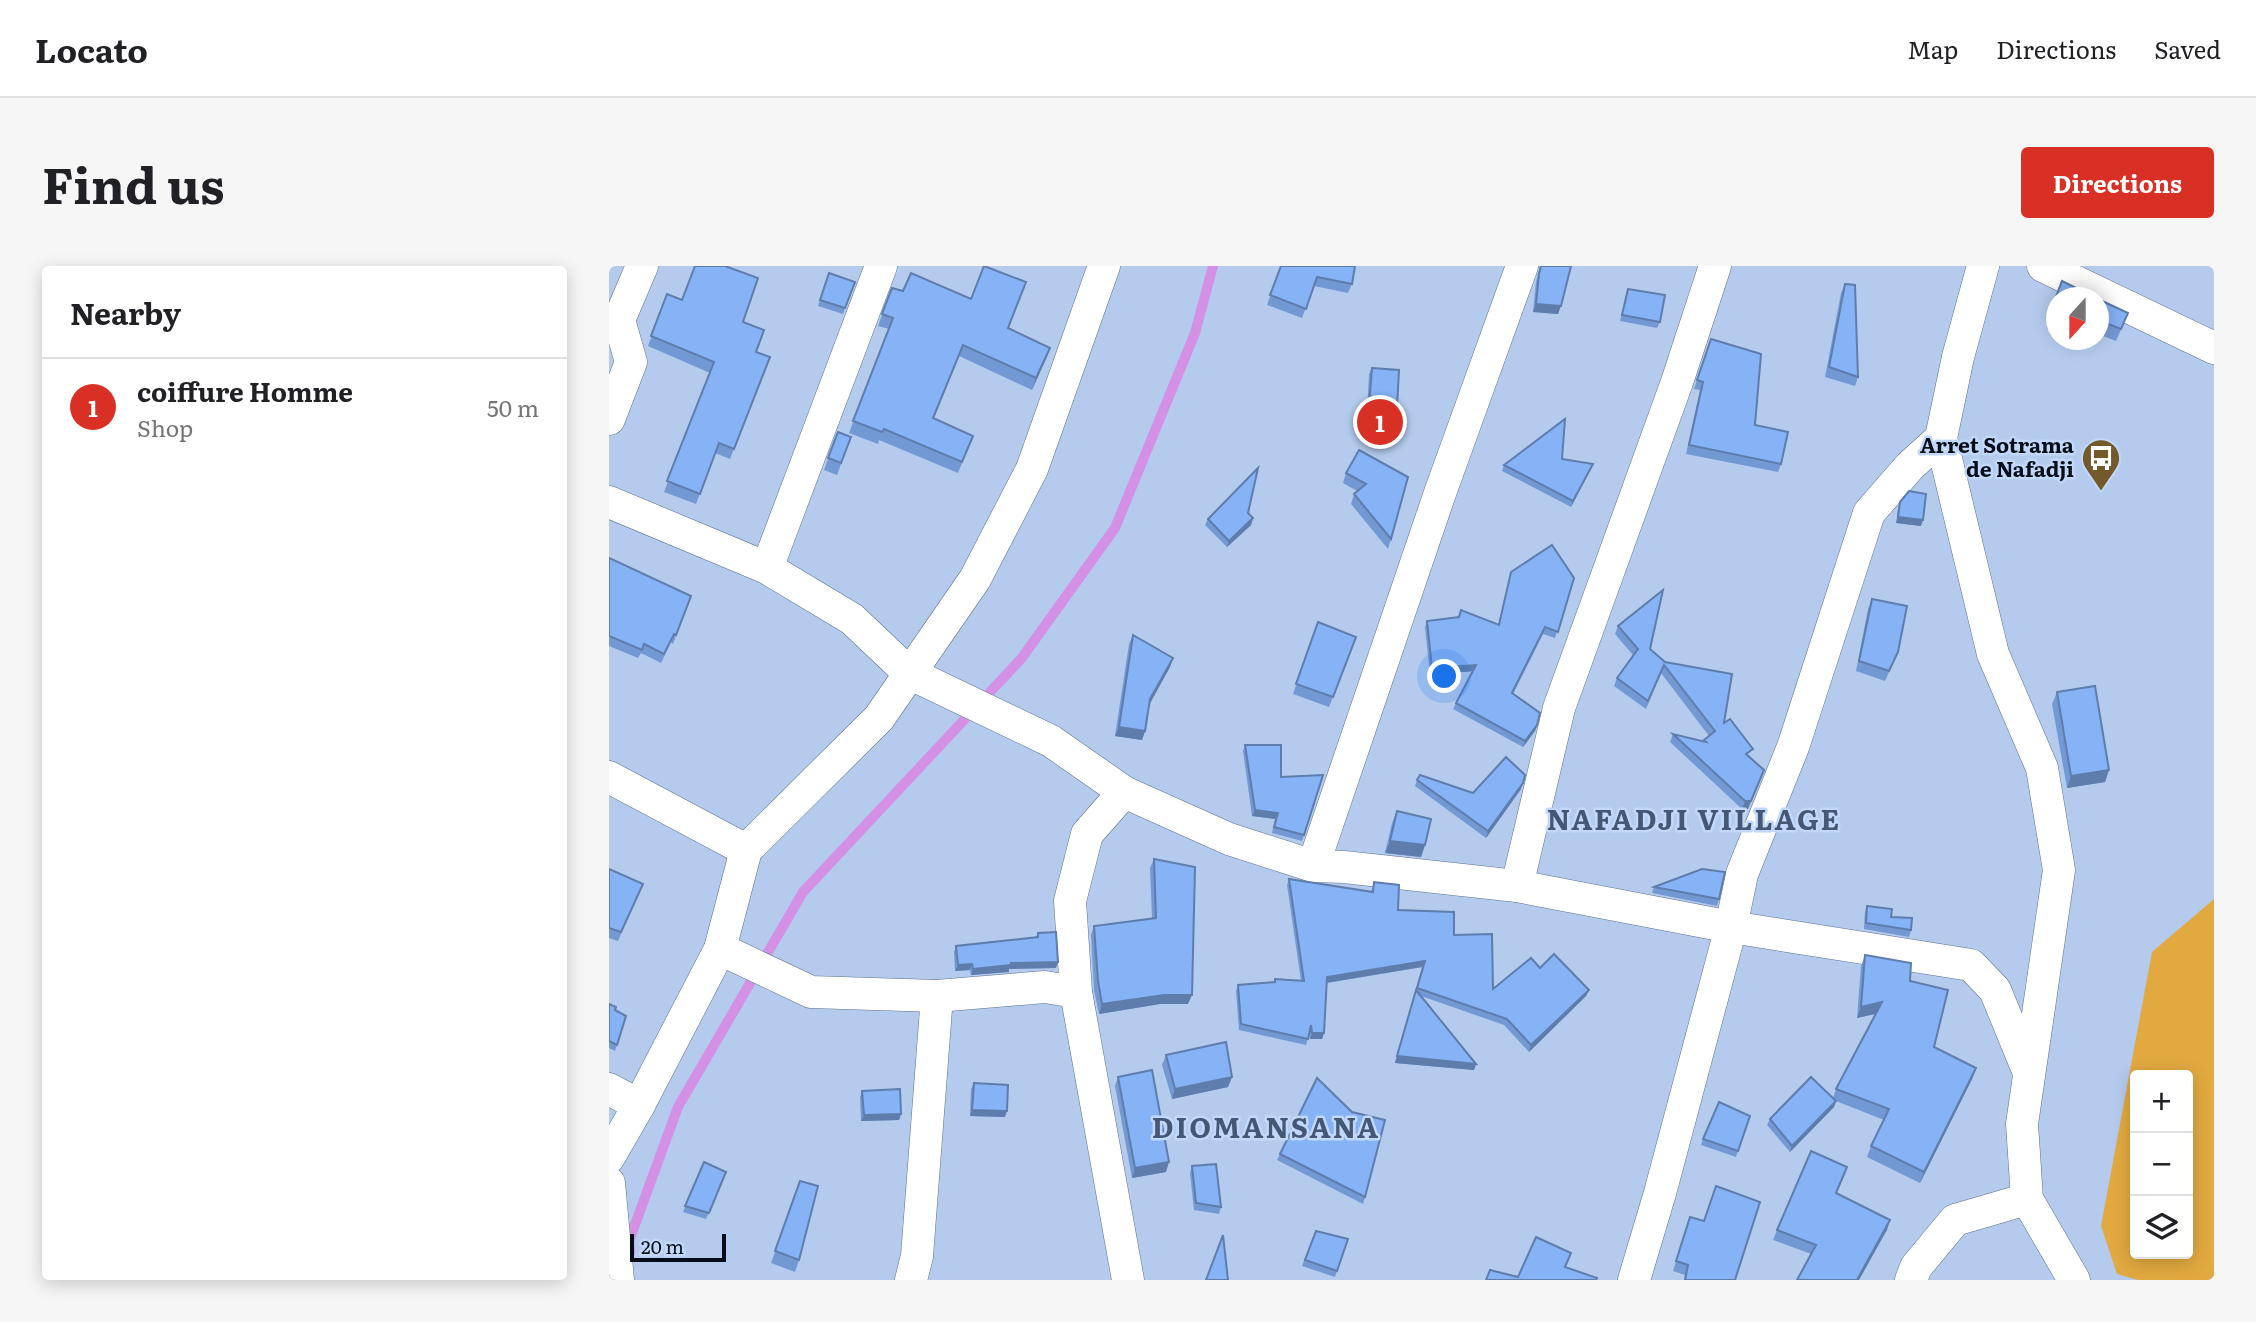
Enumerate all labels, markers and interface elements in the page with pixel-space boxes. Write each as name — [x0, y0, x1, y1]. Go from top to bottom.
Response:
text: Locato — [35, 24, 148, 73]
text: Map — [1907, 31, 1958, 66]
text: Directions — [1996, 31, 2116, 66]
text: Saved — [2154, 31, 2221, 66]
text: Find us — [42, 146, 225, 219]
button: Directions — [2021, 147, 2214, 218]
north arrow — [2046, 287, 2109, 350]
text: Nearby — [70, 290, 181, 334]
text: coiffure Homme — [137, 371, 353, 410]
text: 1 — [88, 390, 98, 424]
text: 50 m — [487, 390, 539, 424]
pin: 1 — [1357, 396, 1403, 448]
text: Shop — [137, 410, 193, 444]
place label: Arret Sotrama de Nafadji — [1920, 428, 2075, 483]
bus stop icon: Arret Sotrama de Nafadji — [2080, 437, 2122, 492]
your location — [1427, 659, 1461, 693]
district label: NAFADJI VILLAGE — [1547, 797, 1841, 839]
map controls — [2130, 1070, 2193, 1259]
button: + — [2130, 1070, 2193, 1133]
district label: DIOMANSANA — [1152, 1105, 1380, 1147]
button: − — [2130, 1133, 2193, 1196]
button: layers — [2130, 1196, 2193, 1259]
scale bar — [630, 1231, 726, 1263]
text: 20 m — [641, 1232, 684, 1260]

